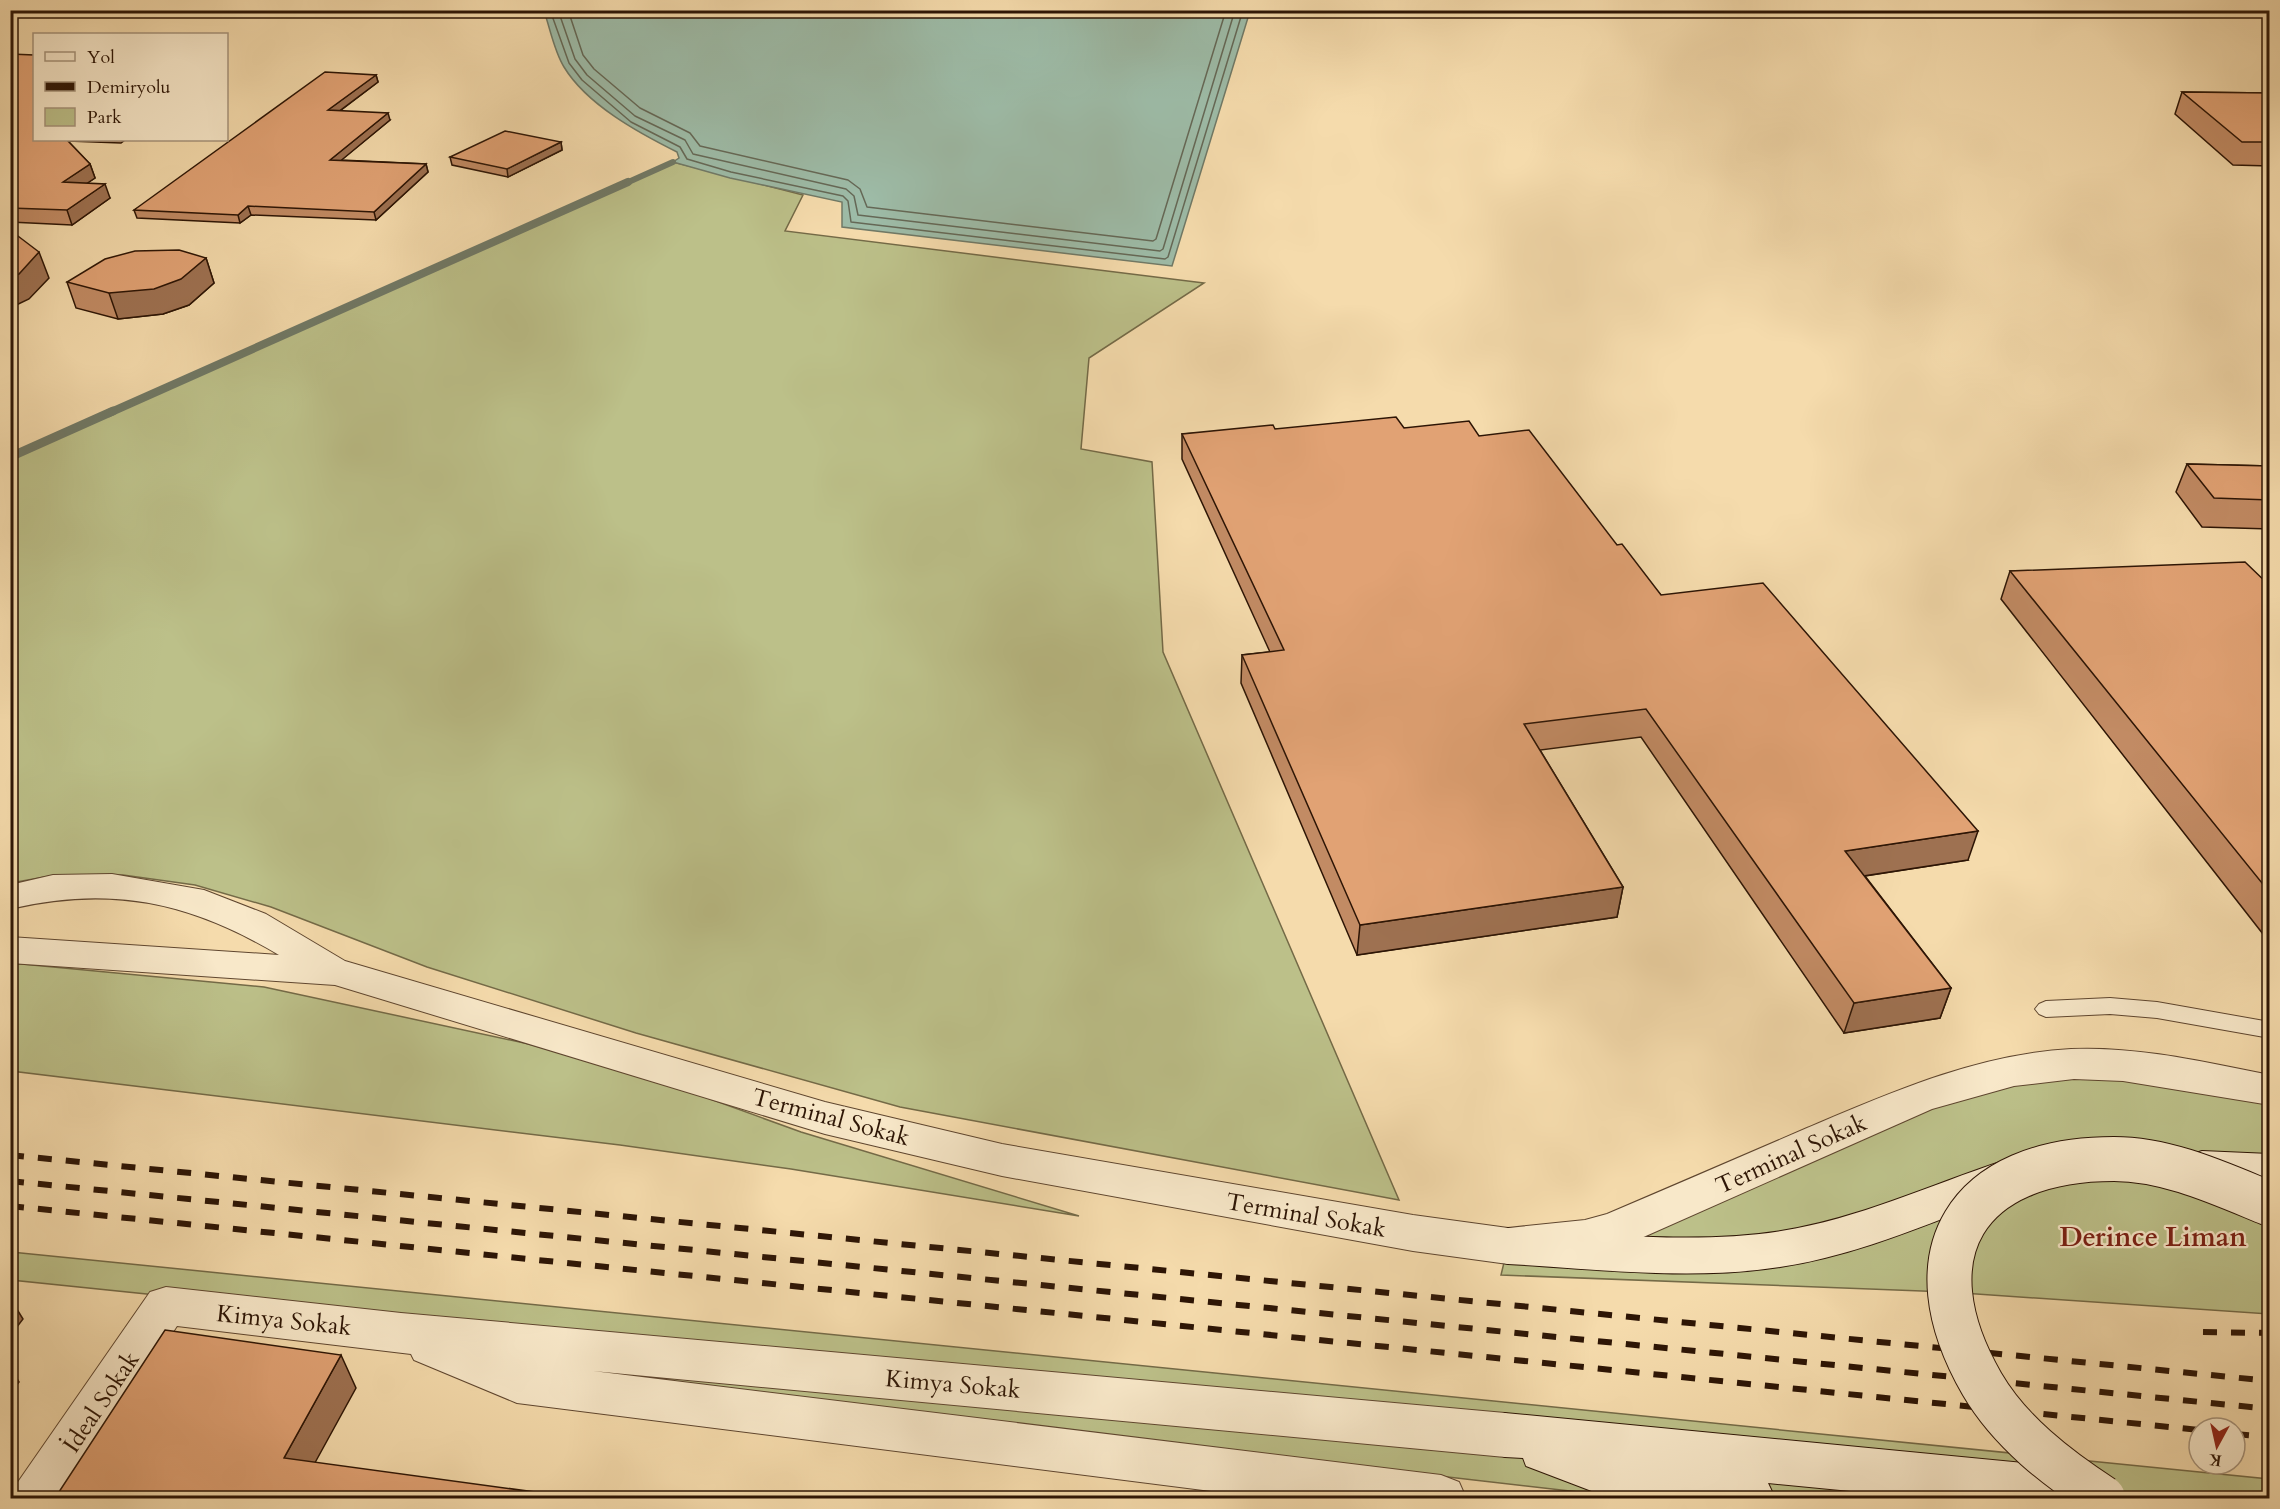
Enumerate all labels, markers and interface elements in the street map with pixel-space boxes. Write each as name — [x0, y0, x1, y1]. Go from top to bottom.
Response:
legend — [33, 33, 228, 141]
text: Yol — [87, 45, 115, 70]
text: Demiryolu — [87, 75, 170, 100]
text: Park — [87, 105, 122, 130]
street label: Terminal Sokak — [748, 1081, 913, 1154]
street label: Terminal Sokak — [1711, 1106, 1872, 1202]
street label: Terminal Sokak — [1223, 1185, 1389, 1246]
district label: Derince Liman — [2059, 1219, 2247, 1256]
street label: Kimya Sokak — [215, 1297, 353, 1344]
street label: İdeal Sokak — [55, 1345, 148, 1460]
street label: Kimya Sokak — [884, 1362, 1022, 1407]
north arrow — [2187, 1416, 2247, 1476]
text: K — [2207, 1448, 2223, 1472]

